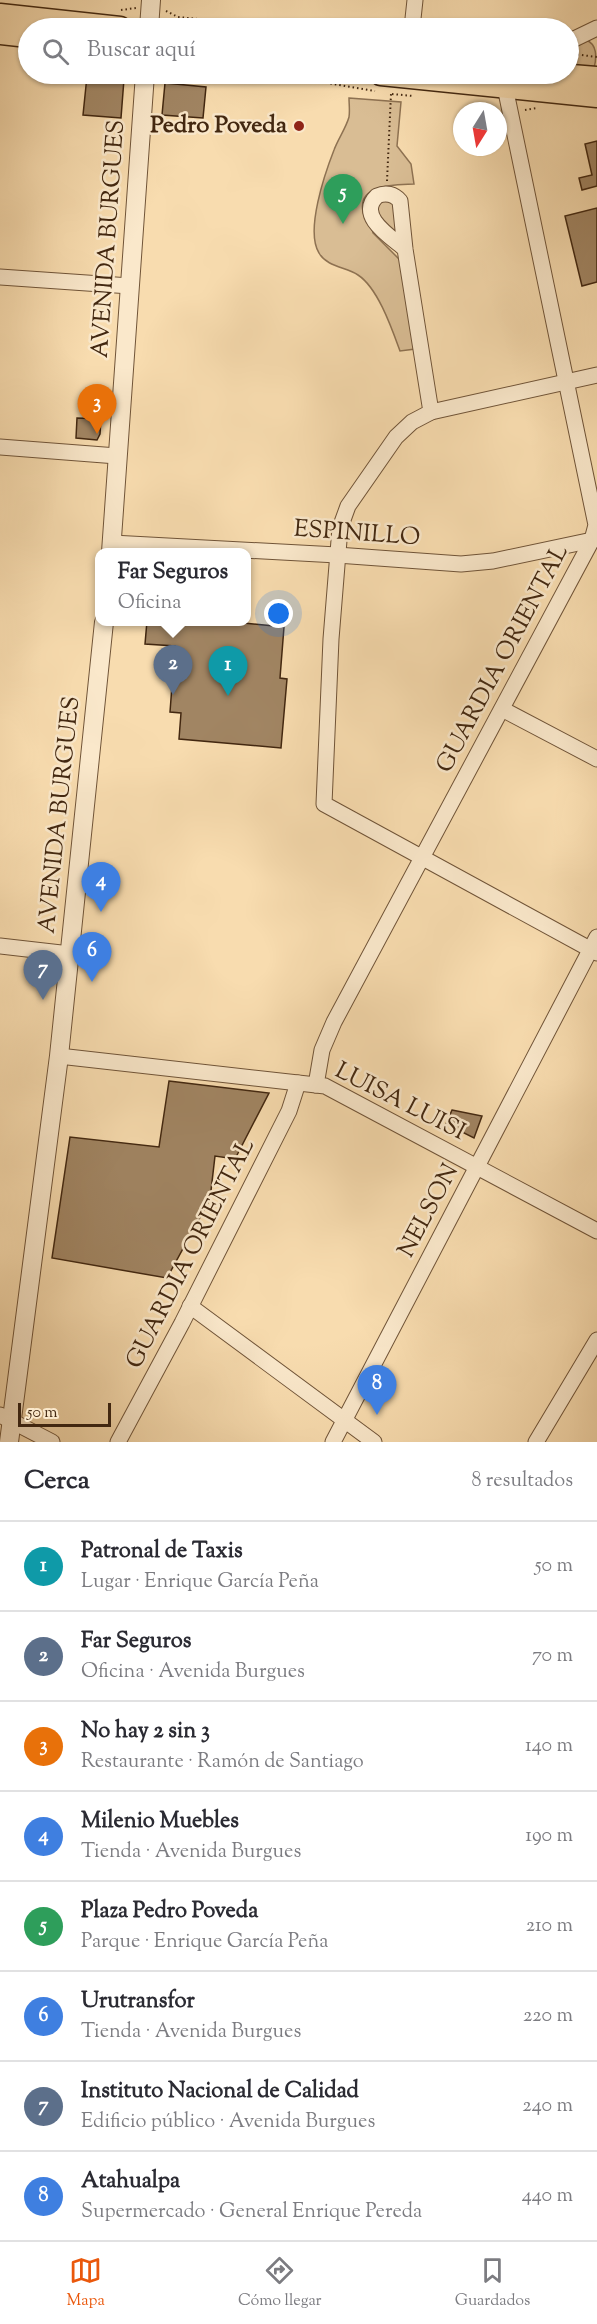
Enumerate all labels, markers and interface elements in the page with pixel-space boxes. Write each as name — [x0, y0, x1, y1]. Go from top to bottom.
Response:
search box — [18, 18, 579, 84]
icon: search — [39, 35, 72, 68]
text: Buscar aquí — [87, 35, 196, 67]
north arrow — [453, 102, 507, 156]
place label: Pedro Poveda — [150, 109, 288, 143]
street label: AVENIDA BURGUES — [84, 119, 134, 359]
marker: Pedro Poveda — [292, 119, 306, 133]
pin: 5 — [324, 174, 362, 224]
pin: 3 — [78, 384, 116, 434]
street label: ESPINILLO — [293, 513, 421, 555]
street label: GUARDIA ORIENTAL — [428, 539, 578, 779]
popup — [95, 548, 251, 626]
text: Far Seguros — [118, 557, 228, 589]
text: Oficina — [118, 589, 182, 618]
your location — [264, 599, 293, 628]
pin: 2 — [154, 646, 192, 695]
pin: 1 — [208, 646, 248, 696]
street label: AVENIDA BURGUES — [31, 695, 89, 935]
pin: 4 — [82, 862, 120, 912]
pin: 6 — [72, 932, 112, 982]
pin: 7 — [24, 950, 63, 1000]
street label: LUISA LUISI — [329, 1054, 471, 1150]
street label: GUARDIA ORIENTAL — [118, 1133, 264, 1375]
street label: NELSON — [390, 1158, 468, 1264]
pin: 8 — [358, 1366, 397, 1415]
scale bar — [18, 1400, 111, 1428]
text: 50 m — [27, 1402, 58, 1425]
text: Cerca — [24, 1463, 90, 1500]
text: 8 resultados — [471, 1467, 573, 1496]
text: Patronal de Taxis — [81, 1536, 243, 1568]
text: 1 — [40, 1552, 47, 1581]
text: 50 m — [535, 1552, 573, 1581]
text: Lugar · Enrique García Peña — [81, 1568, 319, 1597]
text: Far Seguros — [81, 1626, 191, 1658]
text: 2 — [39, 1642, 48, 1671]
text: 70 m — [532, 1642, 573, 1671]
text: Oficina · Avenida Burgues — [81, 1658, 305, 1687]
text: No hay 2 sin 3 — [81, 1716, 210, 1748]
text: 3 — [39, 1732, 48, 1761]
text: 140 m — [525, 1732, 573, 1761]
text: Restaurante · Ramón de Santiago — [81, 1748, 364, 1777]
text: Milenio Muebles — [81, 1806, 239, 1838]
text: 4 — [38, 1822, 49, 1851]
text: 190 m — [525, 1822, 573, 1851]
text: Tienda · Avenida Burgues — [81, 1838, 301, 1867]
text: Plaza Pedro Poveda — [81, 1896, 258, 1928]
text: 5 — [40, 1912, 47, 1941]
text: 210 m — [526, 1912, 573, 1941]
text: Parque · Enrique García Peña — [81, 1928, 328, 1957]
text: Urutransfor — [81, 1986, 195, 2018]
text: 6 — [39, 2002, 48, 2031]
text: 220 m — [523, 2002, 573, 2031]
text: Tienda · Avenida Burgues — [81, 2018, 301, 2047]
text: Instituto Nacional de Calidad — [81, 2076, 359, 2108]
text: 7 — [38, 2092, 49, 2121]
text: 240 m — [522, 2092, 573, 2121]
text: Edificio público · Avenida Burgues — [81, 2108, 375, 2137]
text: Atahualpa — [81, 2166, 180, 2198]
text: 8 — [39, 2182, 49, 2211]
text: 440 m — [522, 2182, 573, 2211]
text: Supermercado · General Enrique Pereda — [81, 2198, 422, 2227]
tab: Mapa — [67, 2254, 105, 2313]
tab: Cómo llegar — [238, 2254, 322, 2313]
tab: Guardados — [455, 2254, 530, 2313]

